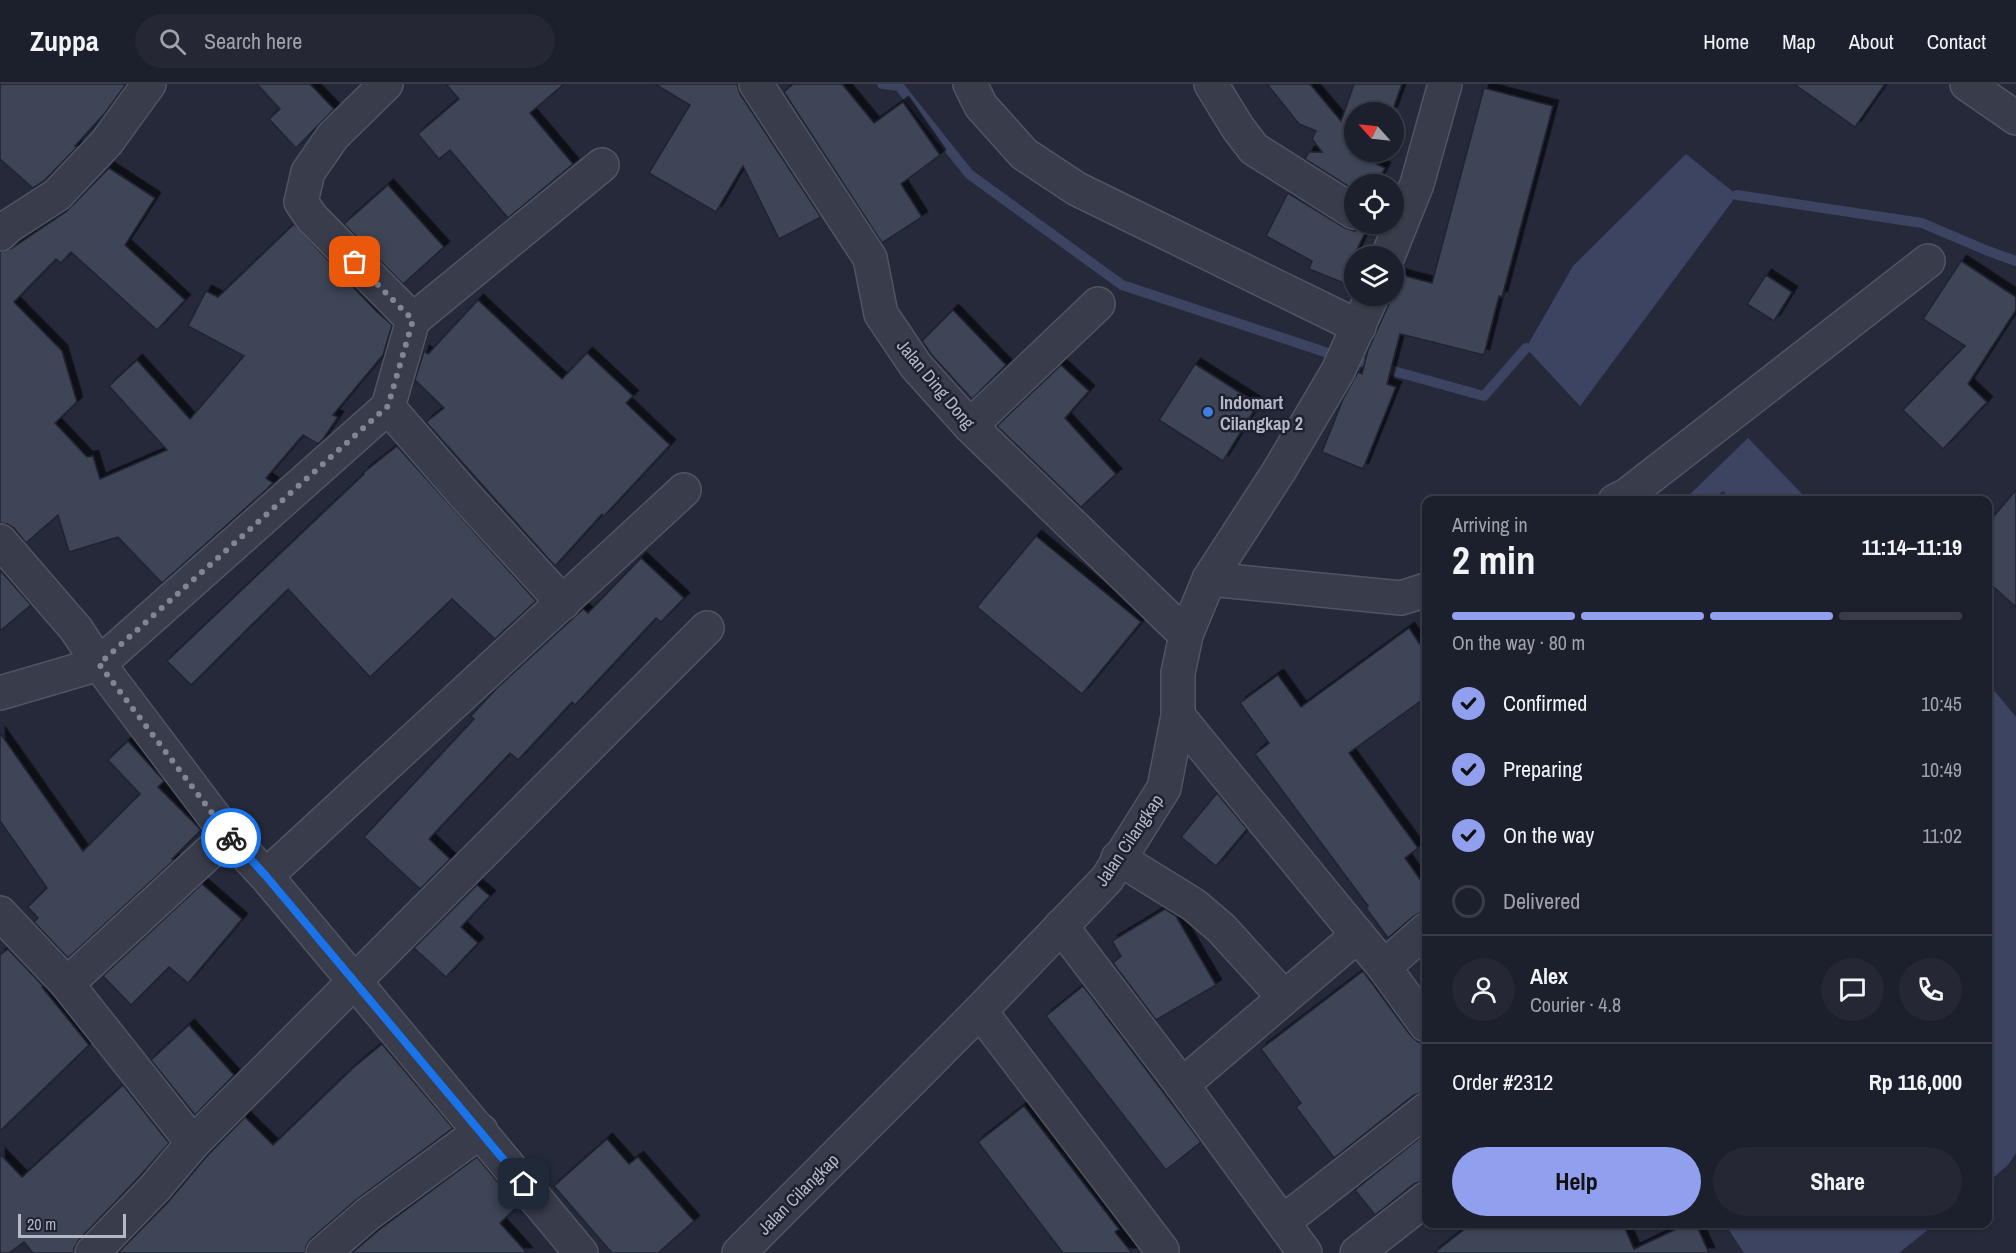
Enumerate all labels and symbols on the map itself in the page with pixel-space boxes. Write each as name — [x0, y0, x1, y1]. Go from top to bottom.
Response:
north arrow — [1344, 102, 1404, 162]
pin — [329, 236, 380, 287]
street label: Jalan Ding Dong — [891, 334, 981, 435]
place label: Indomart Cilangkap 2 — [1220, 390, 1303, 436]
marker: Indomart Cilangkap 2 — [1201, 405, 1215, 419]
street label: Jalan Cilangkap — [1089, 789, 1169, 891]
courier — [201, 808, 261, 868]
street label: Jalan Cilangkap — [752, 1148, 844, 1240]
pin — [498, 1158, 549, 1209]
scale bar — [18, 1211, 126, 1238]

